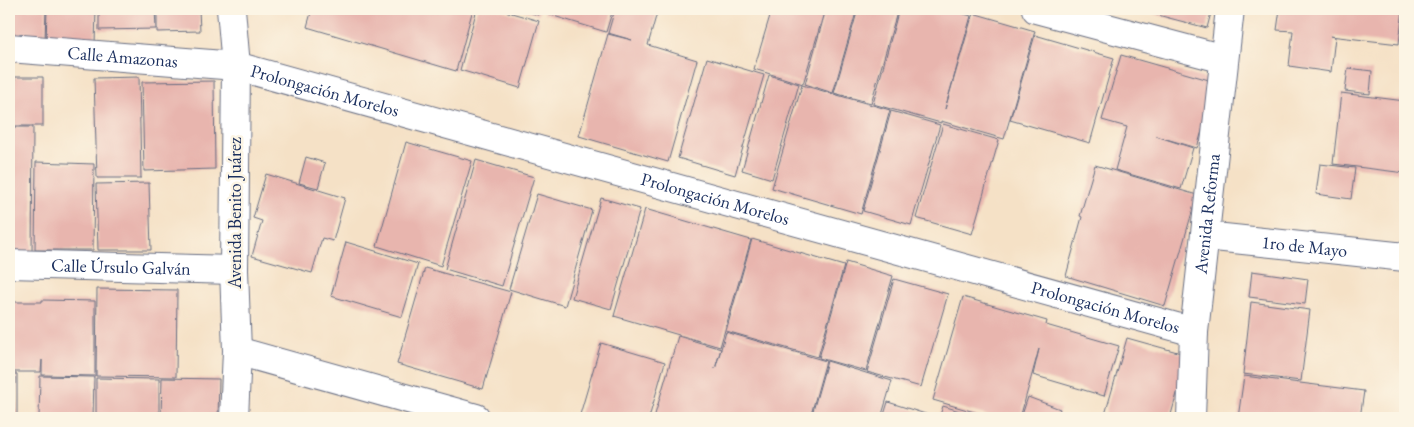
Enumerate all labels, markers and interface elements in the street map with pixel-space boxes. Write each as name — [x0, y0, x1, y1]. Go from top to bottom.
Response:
street label: Calle Amazonas — [67, 41, 179, 72]
street label: Prolongación Morelos — [248, 59, 402, 122]
street label: Avenida Benito Juárez — [223, 137, 246, 290]
street label: Avenida Reforma — [1188, 152, 1225, 276]
street label: Prolongación Morelos — [638, 167, 792, 230]
street label: 1ro de Mayo — [1260, 230, 1349, 262]
street label: Calle Úrsulo Galván — [51, 253, 192, 280]
street label: Prolongación Morelos — [1029, 275, 1183, 339]

